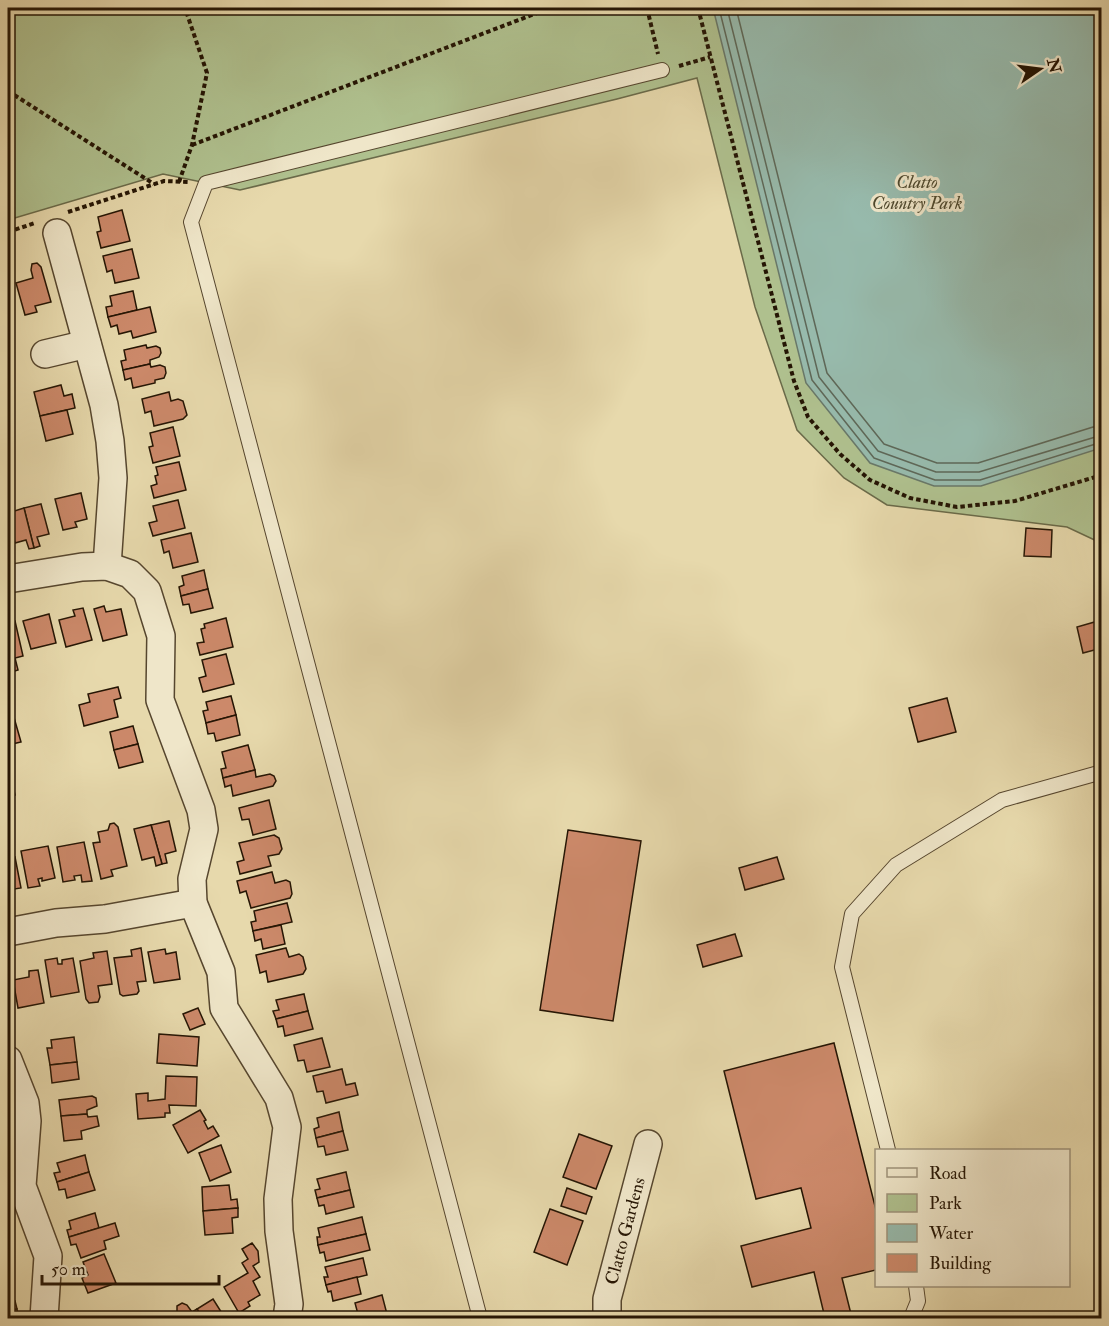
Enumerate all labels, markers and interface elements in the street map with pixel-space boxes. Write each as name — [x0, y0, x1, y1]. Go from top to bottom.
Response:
north arrow — [1010, 39, 1070, 99]
text: N — [1042, 55, 1065, 76]
park label: Clatto Country Park — [872, 171, 962, 215]
legend — [875, 1149, 1070, 1287]
text: Road — [929, 1162, 967, 1185]
street label: Clatto Gardens — [600, 1175, 651, 1287]
text: Park — [929, 1192, 962, 1215]
text: Water — [928, 1222, 973, 1245]
scale bar — [42, 1248, 219, 1286]
text: Building — [929, 1252, 992, 1275]
text: 50 m — [51, 1258, 86, 1281]

